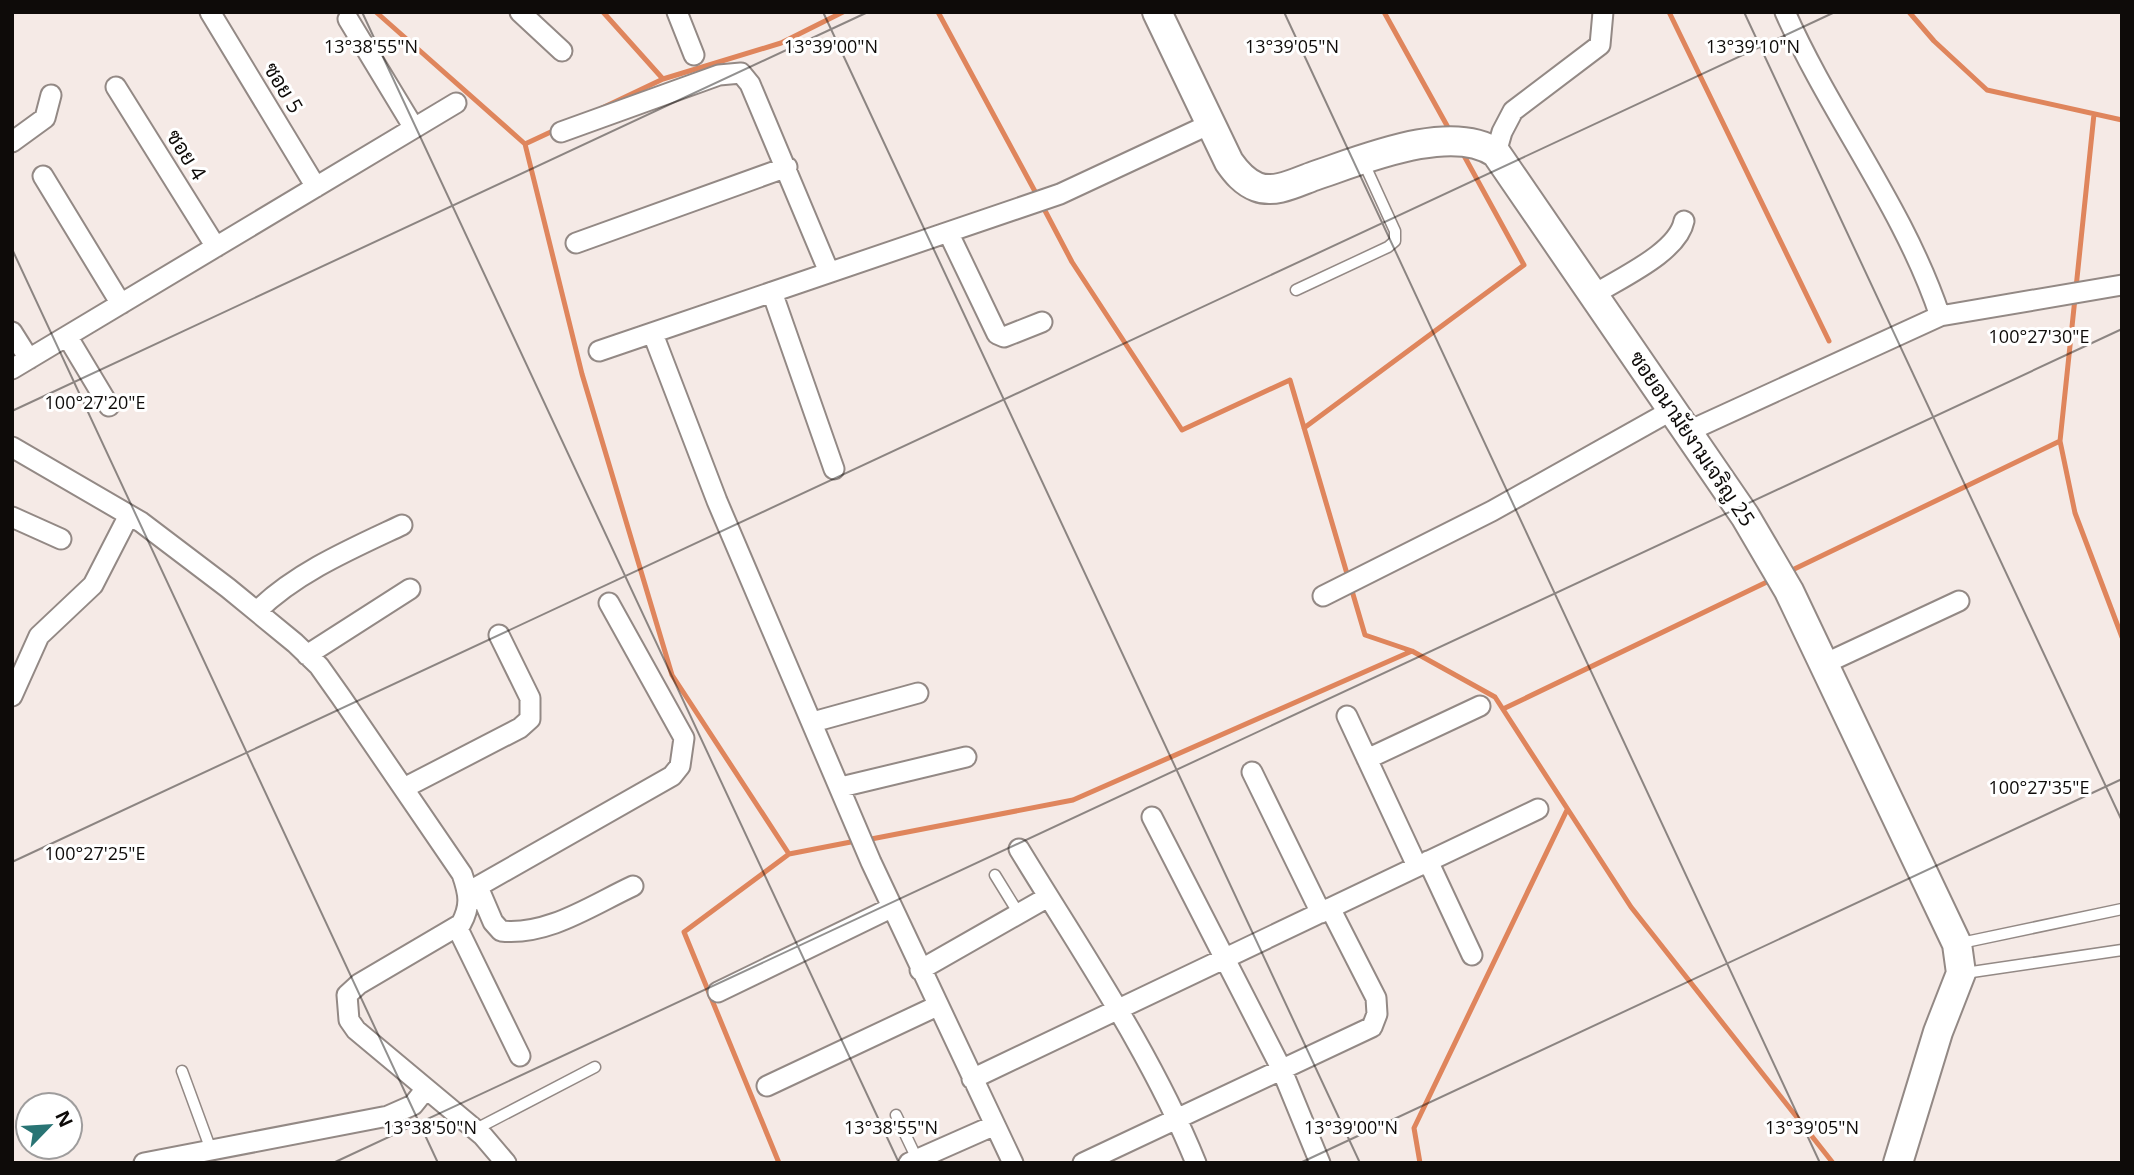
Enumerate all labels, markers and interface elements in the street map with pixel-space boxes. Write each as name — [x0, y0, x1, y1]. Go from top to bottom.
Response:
text: 13°38'55"N — [324, 34, 418, 58]
text: 13°39'00"N — [784, 34, 878, 58]
text: 13°39'05"N — [1245, 34, 1339, 58]
text: 13°39'10"N — [1706, 34, 1800, 58]
street label: ซอย 5 — [258, 57, 310, 118]
street label: ซอย 4 — [160, 124, 213, 185]
text: 100°27'30"E — [1989, 324, 2089, 348]
street label: ซอยอนามัยงามเจริญ 25 — [1624, 345, 1762, 532]
text: 100°27'20"E — [45, 390, 145, 414]
text: 100°27'35"E — [1989, 775, 2089, 799]
text: 100°27'25"E — [45, 841, 145, 865]
north arrow — [14, 1091, 84, 1161]
text: N — [49, 1106, 79, 1131]
text: 13°38'50"N — [383, 1115, 477, 1139]
text: 13°38'55"N — [844, 1115, 938, 1139]
text: 13°39'00"N — [1304, 1115, 1398, 1139]
text: 13°39'05"N — [1765, 1115, 1859, 1139]

